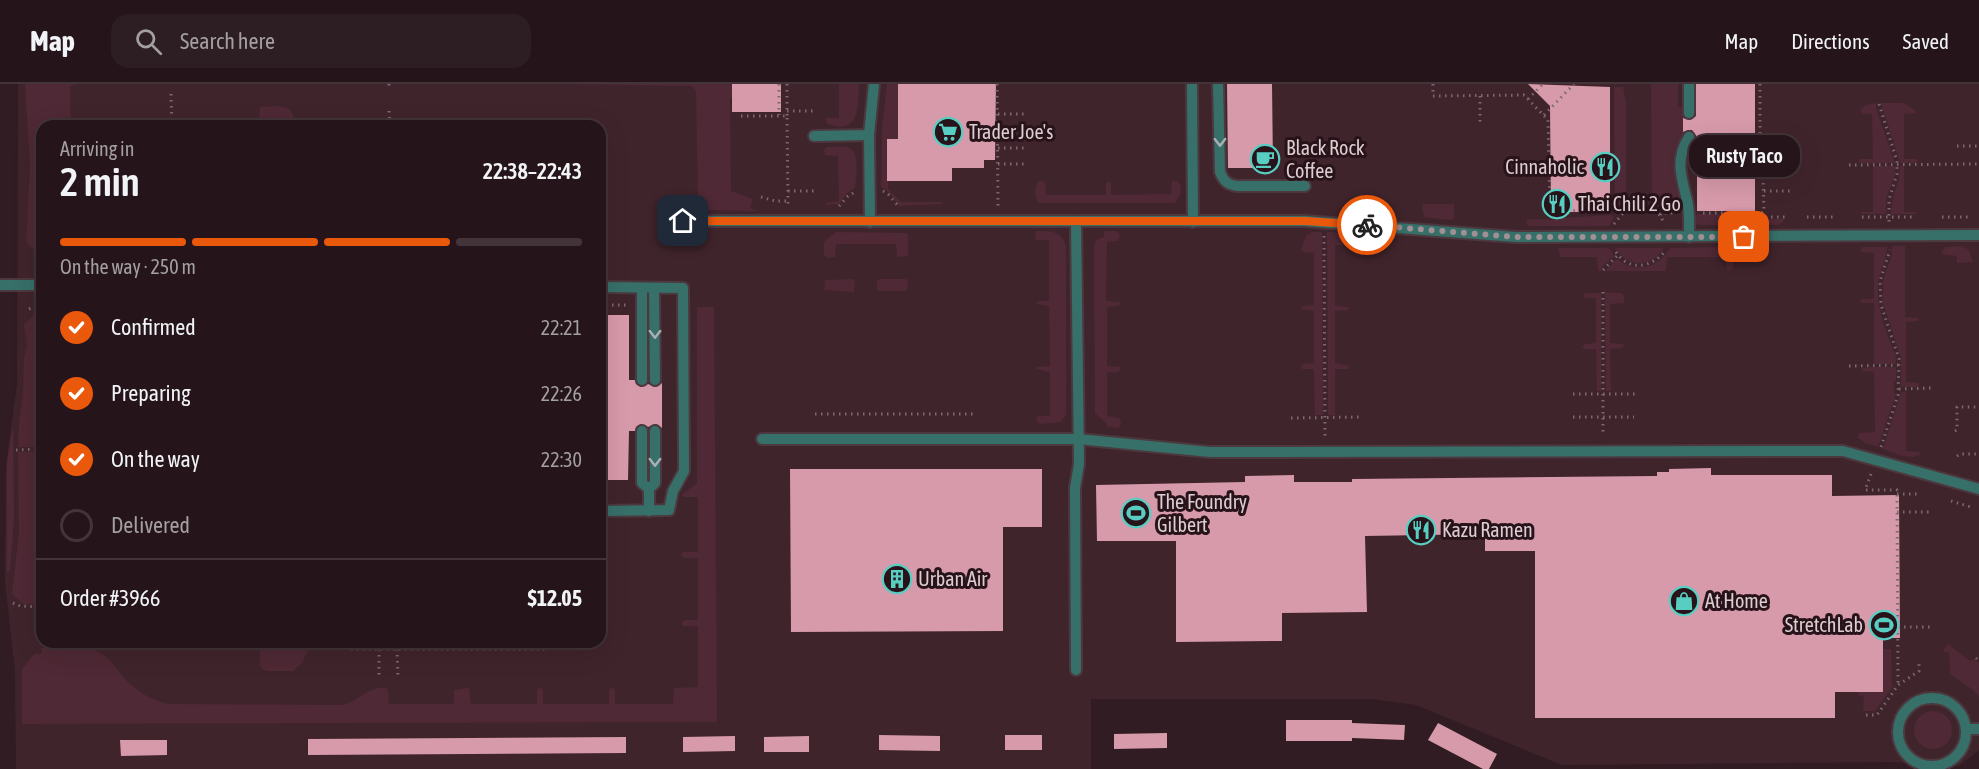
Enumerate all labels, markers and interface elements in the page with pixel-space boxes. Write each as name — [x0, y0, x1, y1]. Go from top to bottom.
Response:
search box — [111, 14, 531, 68]
text: Map — [30, 25, 75, 57]
icon: search — [132, 25, 165, 58]
text: Search here — [180, 28, 275, 54]
text: Map — [1724, 29, 1758, 53]
text: Directions — [1791, 29, 1870, 53]
text: Saved — [1903, 29, 1949, 53]
supermarket icon: Trader Joe's — [932, 116, 964, 148]
place label: Trader Joe's — [969, 120, 1053, 143]
callout: Rusty Taco — [1688, 135, 1800, 177]
place label: Black Rock Coffee — [1286, 136, 1365, 182]
text: Arriving in — [60, 137, 134, 160]
one-way arrow — [1213, 138, 1226, 147]
cafe icon: Black Rock Coffee — [1249, 143, 1281, 175]
text: Rusty Taco — [1706, 144, 1783, 167]
restaurant icon: Cinnaholic — [1589, 151, 1621, 183]
place label: Cinnaholic — [1505, 155, 1585, 178]
text: 22:38–22:43 — [483, 158, 582, 184]
text: 2 min — [60, 160, 140, 204]
restaurant icon: Thai Chili 2 Go — [1541, 188, 1573, 220]
place label: Thai Chili 2 Go — [1578, 192, 1681, 215]
pin — [657, 195, 708, 246]
courier — [1337, 195, 1397, 255]
icon: home — [666, 204, 699, 237]
icon: bike — [1351, 209, 1384, 242]
pin — [1718, 211, 1769, 262]
icon: bag — [1727, 220, 1760, 253]
text: On the way · 250 m — [60, 255, 196, 278]
icon: check — [60, 311, 93, 344]
text: Confirmed — [111, 314, 196, 340]
text: 22:21 — [541, 316, 582, 339]
one-way arrow — [648, 330, 661, 339]
icon: check — [60, 377, 93, 410]
text: Preparing — [111, 380, 191, 406]
text: 22:26 — [541, 382, 582, 405]
icon: check — [60, 443, 93, 476]
text: On the way — [111, 446, 200, 472]
text: 22:30 — [541, 448, 582, 471]
one-way arrow — [649, 457, 661, 466]
place label: The Foundry Gilbert — [1157, 490, 1247, 536]
sports icon: The Foundry Gilbert — [1120, 497, 1152, 529]
text: Delivered — [111, 512, 190, 538]
restaurant icon: Kazu Ramen — [1405, 514, 1437, 546]
place label: Kazu Ramen — [1442, 518, 1533, 541]
building icon: Urban Air — [881, 563, 913, 595]
place label: Urban Air — [918, 567, 988, 590]
text: Order #3966 — [60, 585, 160, 611]
text: $12.05 — [527, 585, 582, 611]
shop icon: At Home — [1668, 585, 1700, 617]
place label: At Home — [1705, 589, 1768, 612]
sports icon: StretchLab — [1868, 609, 1900, 641]
place label: StretchLab — [1785, 613, 1863, 636]

